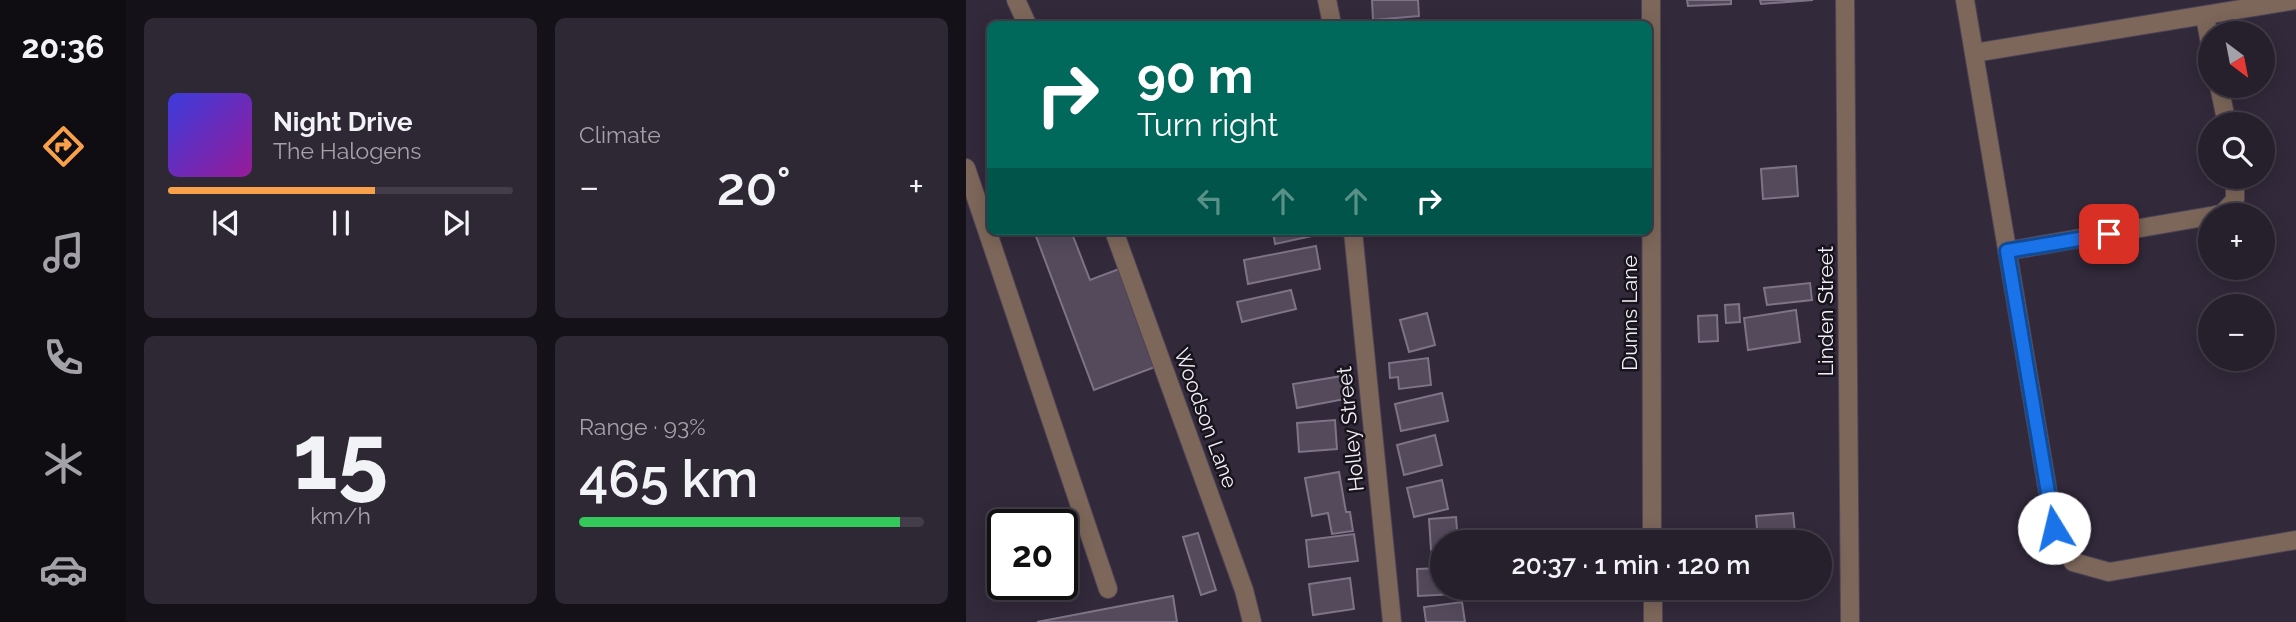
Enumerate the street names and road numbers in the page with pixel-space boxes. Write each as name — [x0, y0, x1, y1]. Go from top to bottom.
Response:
street label: Linden Street — [1813, 246, 1838, 376]
street label: Dunns Lane — [1617, 255, 1642, 371]
street label: Woodson Lane — [1169, 345, 1243, 491]
street label: Holley Street — [1331, 365, 1369, 493]

